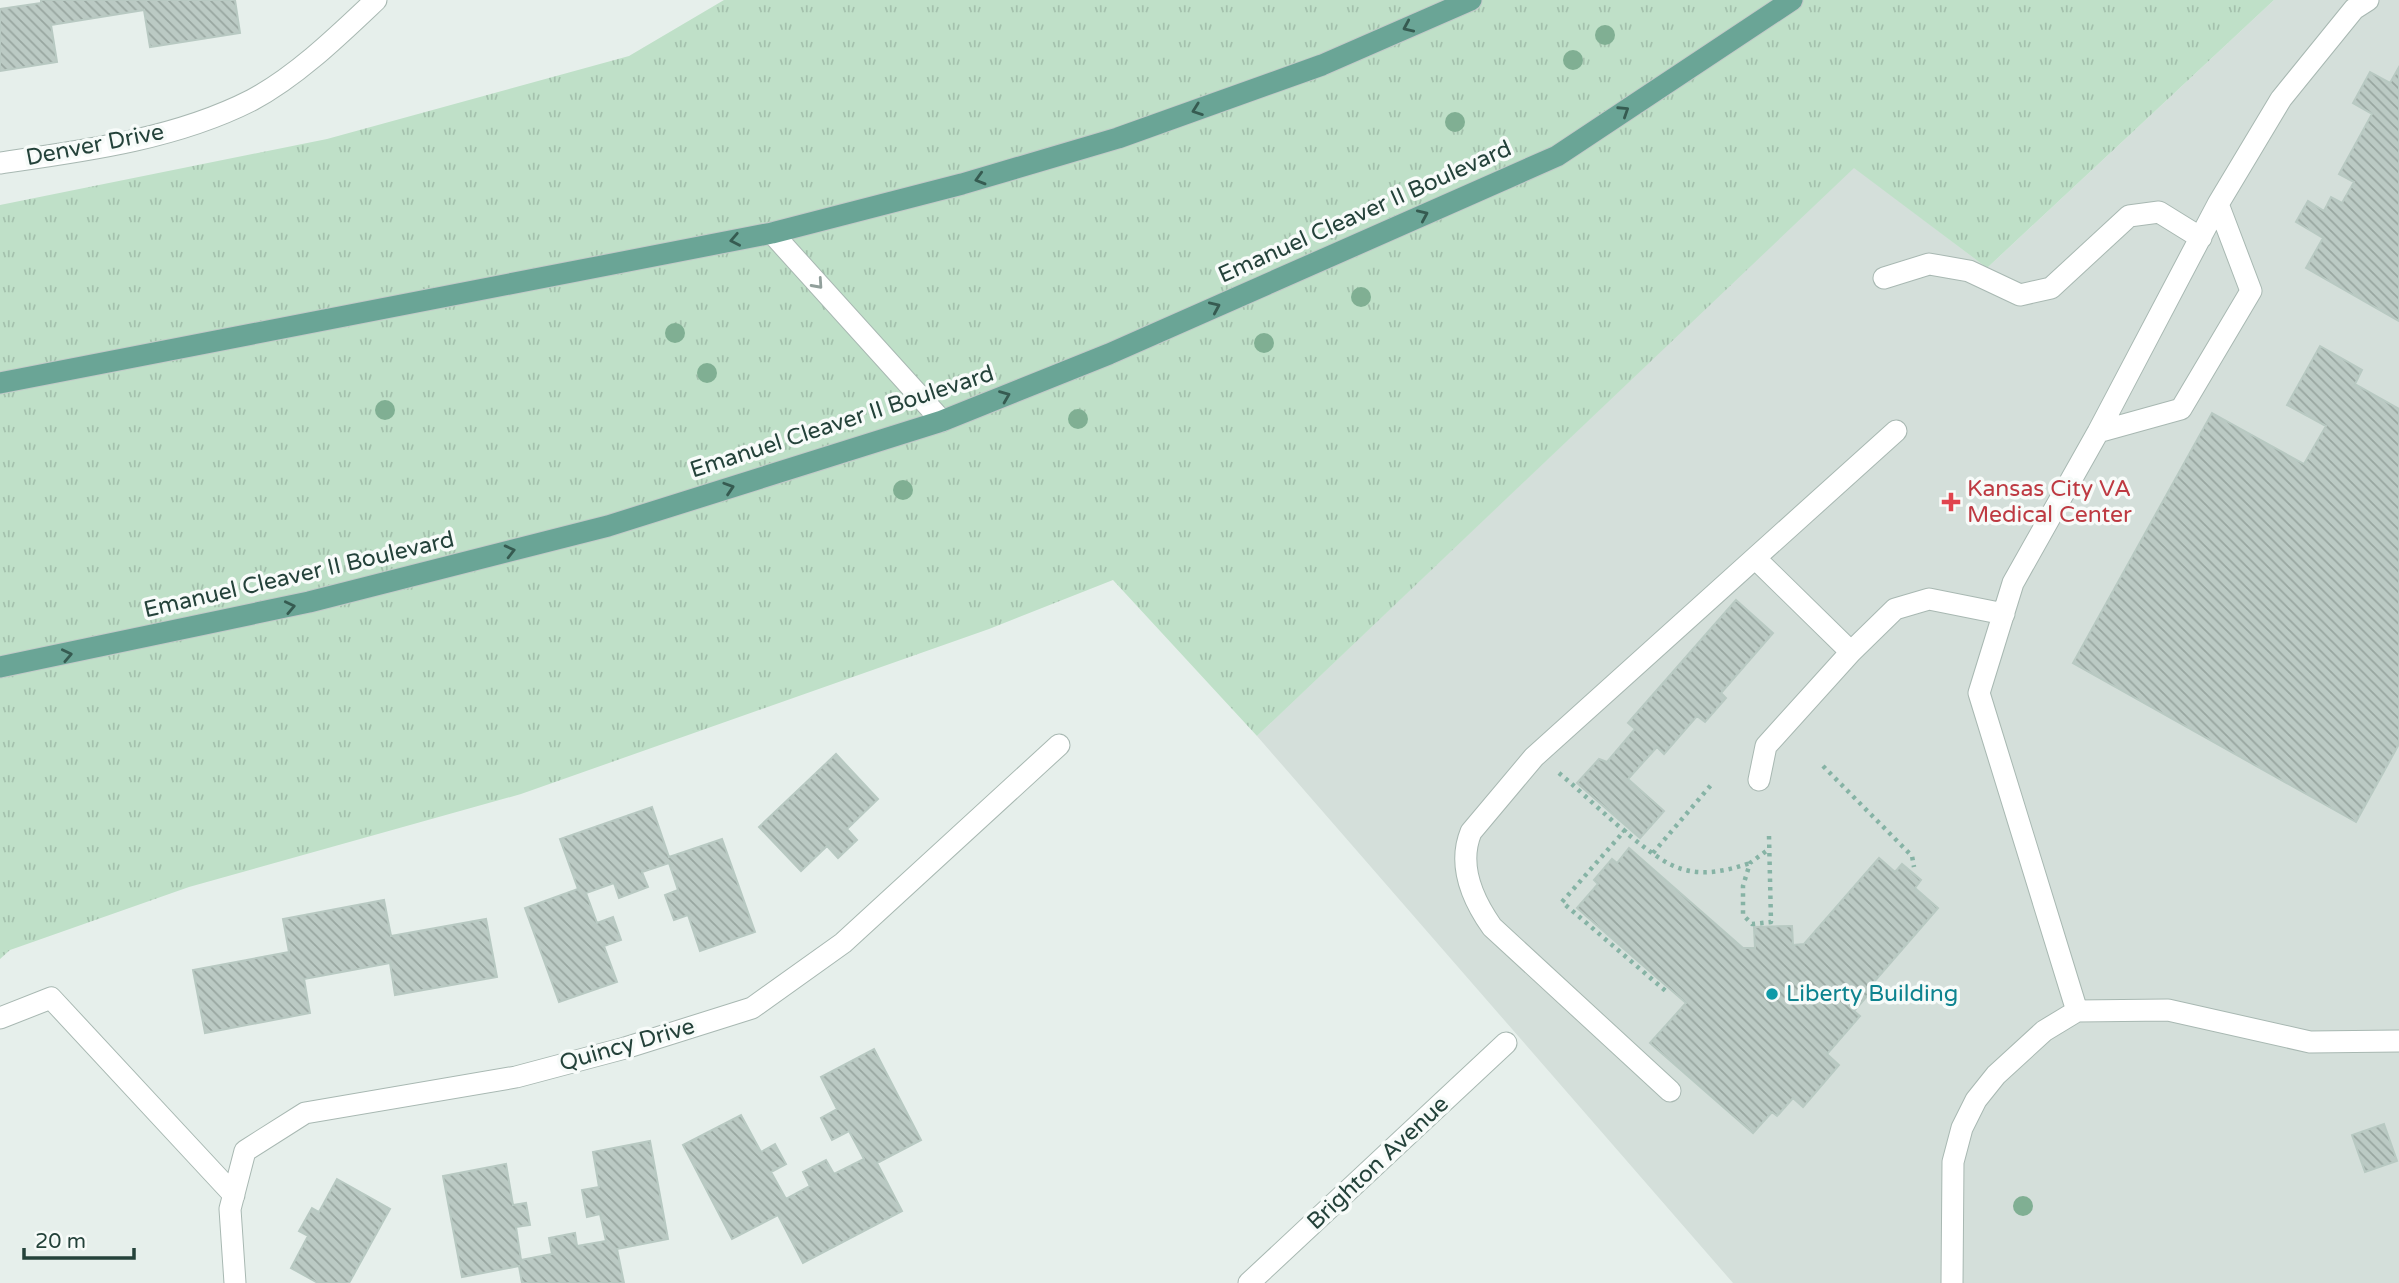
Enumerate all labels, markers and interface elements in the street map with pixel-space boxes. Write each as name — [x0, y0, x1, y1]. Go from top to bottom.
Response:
one-way arrow — [1403, 19, 1415, 33]
one-way arrow — [1191, 102, 1203, 116]
one-way arrow — [1616, 107, 1629, 119]
street label: Denver Drive — [24, 118, 166, 172]
street label: Emanuel Cleaver II Boulevard — [1214, 135, 1516, 289]
one-way arrow — [974, 170, 986, 185]
one-way arrow — [1416, 209, 1428, 223]
one-way arrow — [730, 232, 742, 247]
one-way arrow — [810, 276, 822, 289]
one-way arrow — [1207, 301, 1220, 315]
street label: Emanuel Cleaver II Boulevard — [686, 360, 998, 484]
one-way arrow — [999, 390, 1011, 404]
place label: Kansas City VA Medical Center — [1967, 475, 2132, 529]
one-way arrow — [722, 481, 734, 496]
marker: Kansas City VA Medical Center — [1941, 492, 1961, 512]
street label: Emanuel Cleaver II Boulevard — [141, 526, 457, 624]
one-way arrow — [504, 545, 516, 559]
one-way arrow — [283, 600, 295, 615]
one-way arrow — [61, 648, 73, 663]
place label: Liberty Building — [1786, 980, 1958, 1008]
marker: Liberty Building — [1764, 986, 1780, 1002]
street label: Quincy Drive — [556, 1012, 698, 1078]
street label: Brighton Avenue — [1301, 1090, 1455, 1236]
scale bar — [24, 1216, 135, 1260]
text: 20 m — [35, 1229, 86, 1254]

